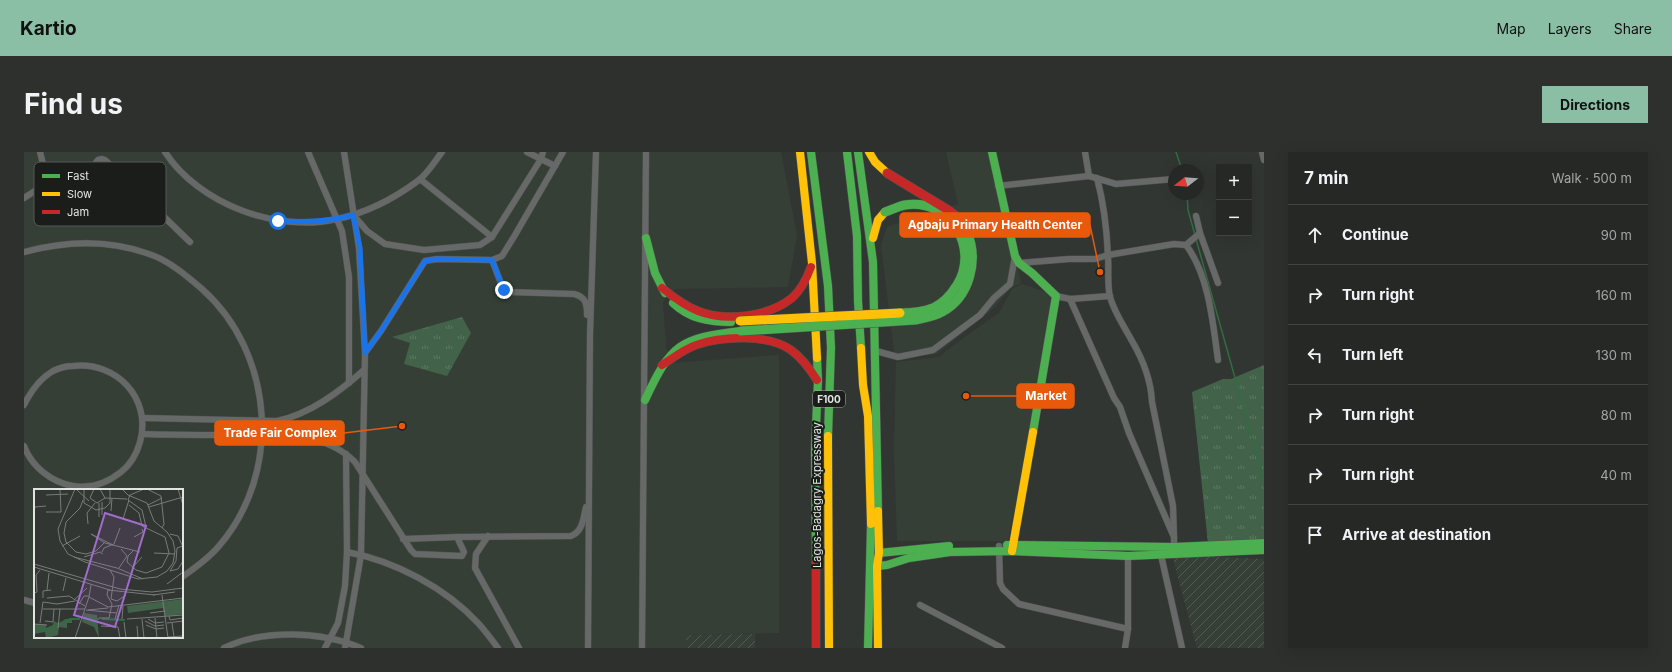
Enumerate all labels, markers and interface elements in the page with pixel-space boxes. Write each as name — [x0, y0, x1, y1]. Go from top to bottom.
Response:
text: Kartio — [20, 17, 77, 40]
text: Map — [1497, 20, 1526, 37]
text: Layers — [1548, 20, 1592, 37]
text: Share — [1614, 20, 1652, 37]
button: Directions — [1542, 86, 1648, 123]
text: Find us — [24, 87, 123, 121]
legend — [34, 162, 166, 226]
north arrow — [1168, 164, 1204, 200]
map controls — [1216, 164, 1252, 236]
button: + — [1216, 164, 1252, 200]
text: 7 min — [1304, 168, 1349, 188]
text: Fast — [67, 169, 89, 183]
text: Walk · 500 m — [1552, 170, 1632, 186]
text: Slow — [67, 187, 92, 201]
button: − — [1216, 200, 1252, 236]
text: Jam — [67, 205, 89, 219]
route start — [269, 212, 287, 230]
callout: Agbaju Primary Health Center — [900, 213, 1090, 237]
text: Agbaju Primary Health Center — [908, 217, 1082, 232]
icon: ahead — [1304, 224, 1326, 246]
text: Continue — [1342, 225, 1409, 244]
text: 90 m — [1601, 227, 1632, 243]
route end — [495, 281, 513, 299]
icon: right — [1304, 284, 1326, 306]
text: Turn right — [1342, 285, 1414, 304]
text: 160 m — [1595, 287, 1632, 303]
icon: left — [1304, 344, 1326, 366]
text: Turn left — [1342, 345, 1403, 364]
text: 130 m — [1595, 347, 1632, 363]
callout: Market — [1017, 384, 1074, 408]
text: Market — [1025, 388, 1067, 403]
road number: F100 — [813, 391, 845, 407]
icon: right — [1304, 404, 1326, 426]
text: Turn right — [1342, 405, 1414, 424]
text: 80 m — [1601, 407, 1632, 423]
callout: Trade Fair Complex — [215, 421, 344, 445]
street label: Lagos-Badagry Expressway — [810, 422, 824, 568]
text: Trade Fair Complex — [223, 425, 337, 440]
icon: right — [1304, 464, 1326, 486]
text: Turn right — [1342, 465, 1414, 484]
text: 40 m — [1600, 467, 1632, 483]
inset map — [34, 489, 183, 638]
icon: arrive — [1304, 524, 1326, 546]
text: Arrive at destination — [1342, 525, 1491, 544]

